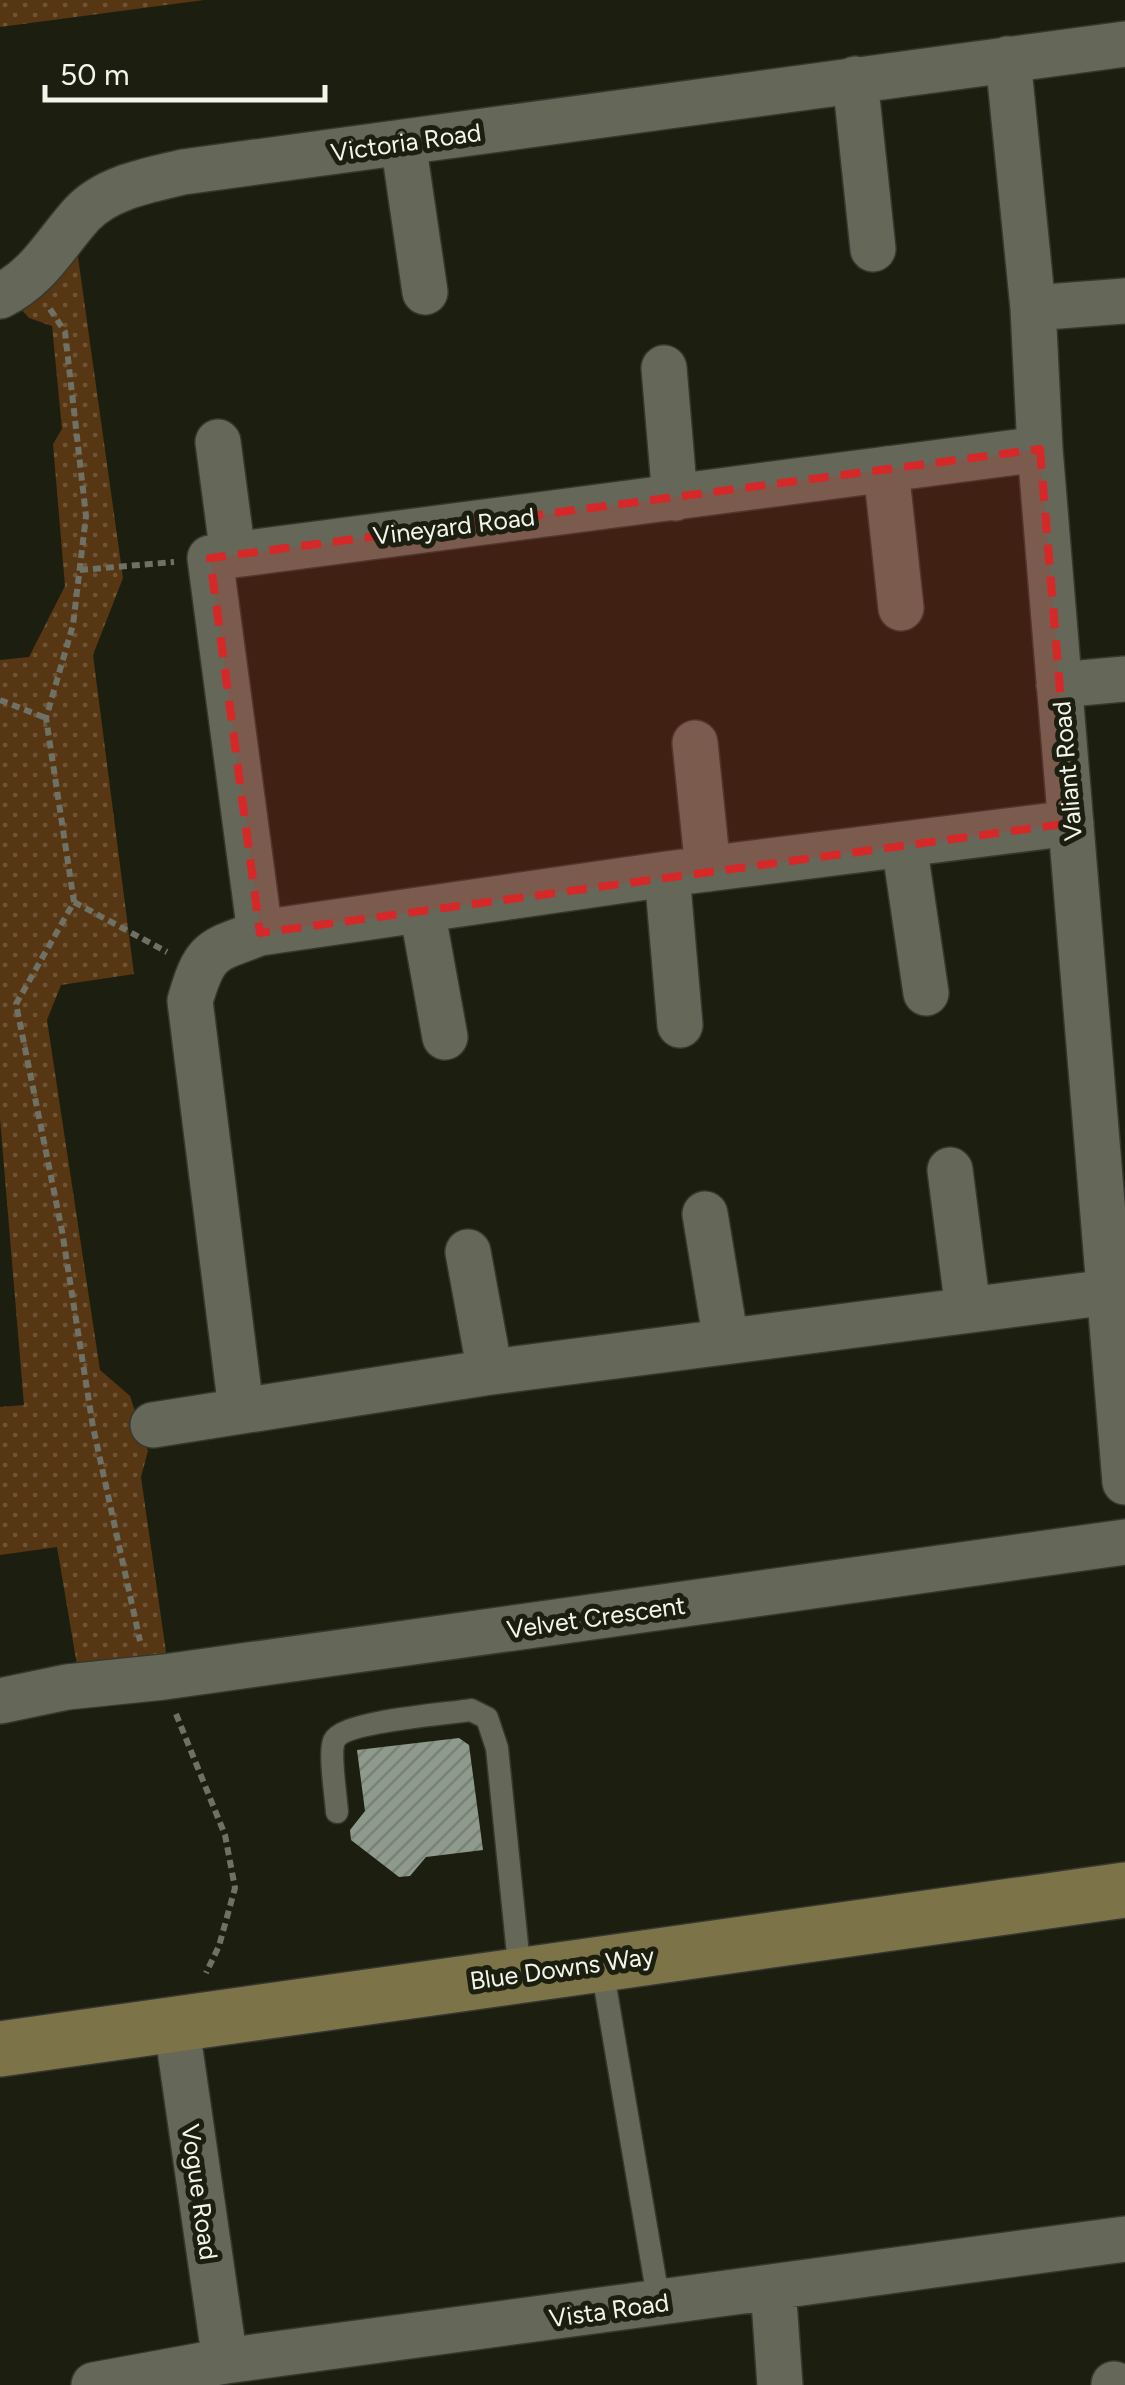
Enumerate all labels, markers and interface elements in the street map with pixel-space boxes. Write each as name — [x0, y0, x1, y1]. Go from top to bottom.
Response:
scale bar — [45, 40, 325, 102]
text: 50 m — [60, 56, 129, 93]
street label: Victoria Road — [329, 117, 483, 167]
street label: Vineyard Road — [371, 501, 537, 551]
street label: Valiant Road — [1046, 700, 1088, 842]
street label: Velvet Crescent — [505, 1590, 687, 1644]
street label: Blue Downs Way — [468, 1940, 656, 1996]
street label: Vogue Road — [176, 2122, 224, 2262]
street label: Vista Road — [547, 2287, 671, 2333]

